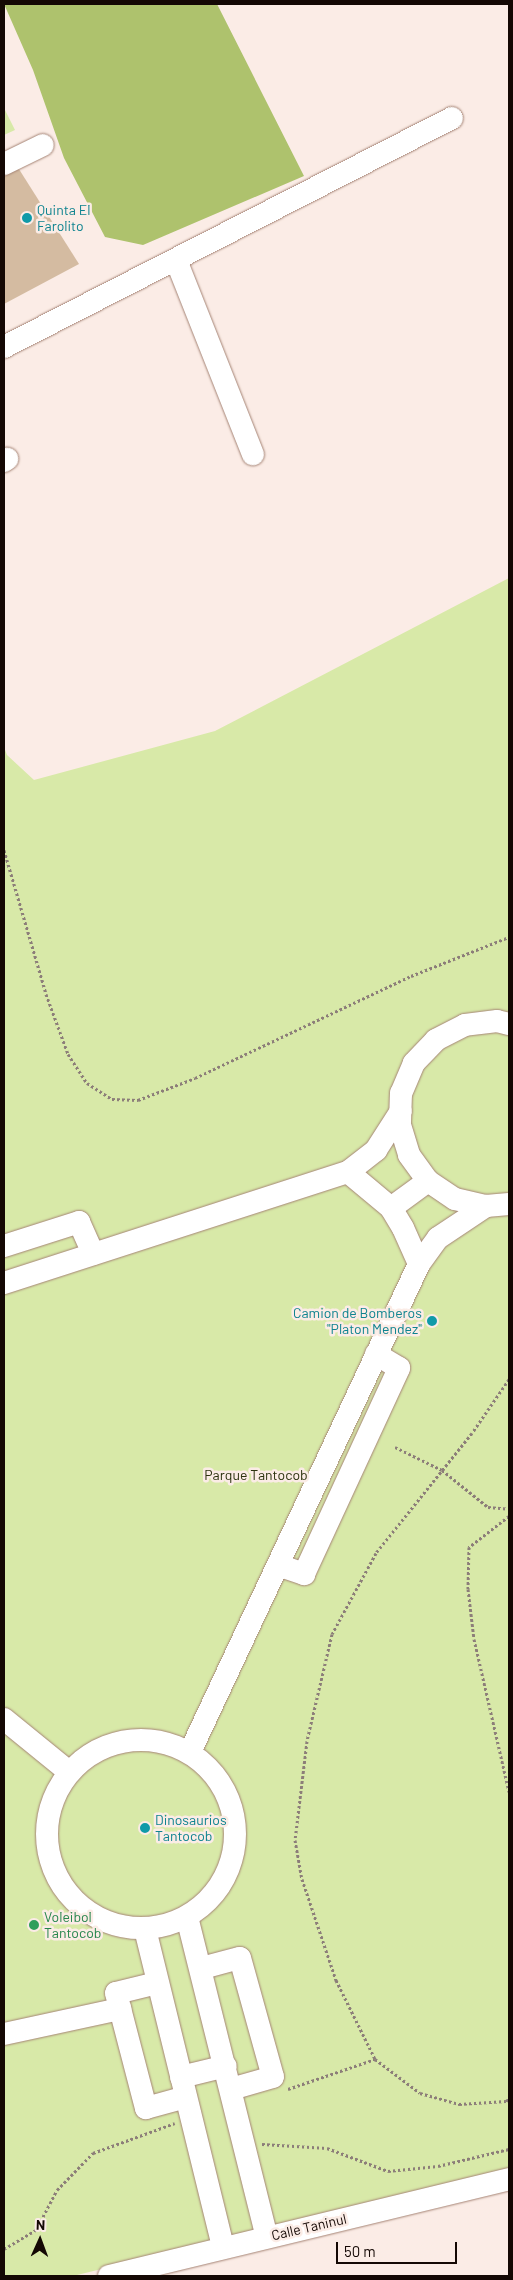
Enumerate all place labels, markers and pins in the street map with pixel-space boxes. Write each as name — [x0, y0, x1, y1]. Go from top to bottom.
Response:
place label: Quinta El Farolito — [37, 202, 90, 234]
marker: Quinta El Farolito — [21, 212, 33, 224]
place label: Camion de Bomberos "Platon Mendez" — [293, 1305, 422, 1338]
marker: Camion de Bomberos "Platon Mendez" — [426, 1315, 438, 1327]
place label: Dinosaurios Tantocob — [155, 1812, 227, 1844]
marker: Dinosaurios Tantocob — [139, 1822, 151, 1834]
place label: Voleibol Tantocob — [44, 1909, 101, 1941]
marker: Voleibol Tantocob — [28, 1919, 40, 1931]

